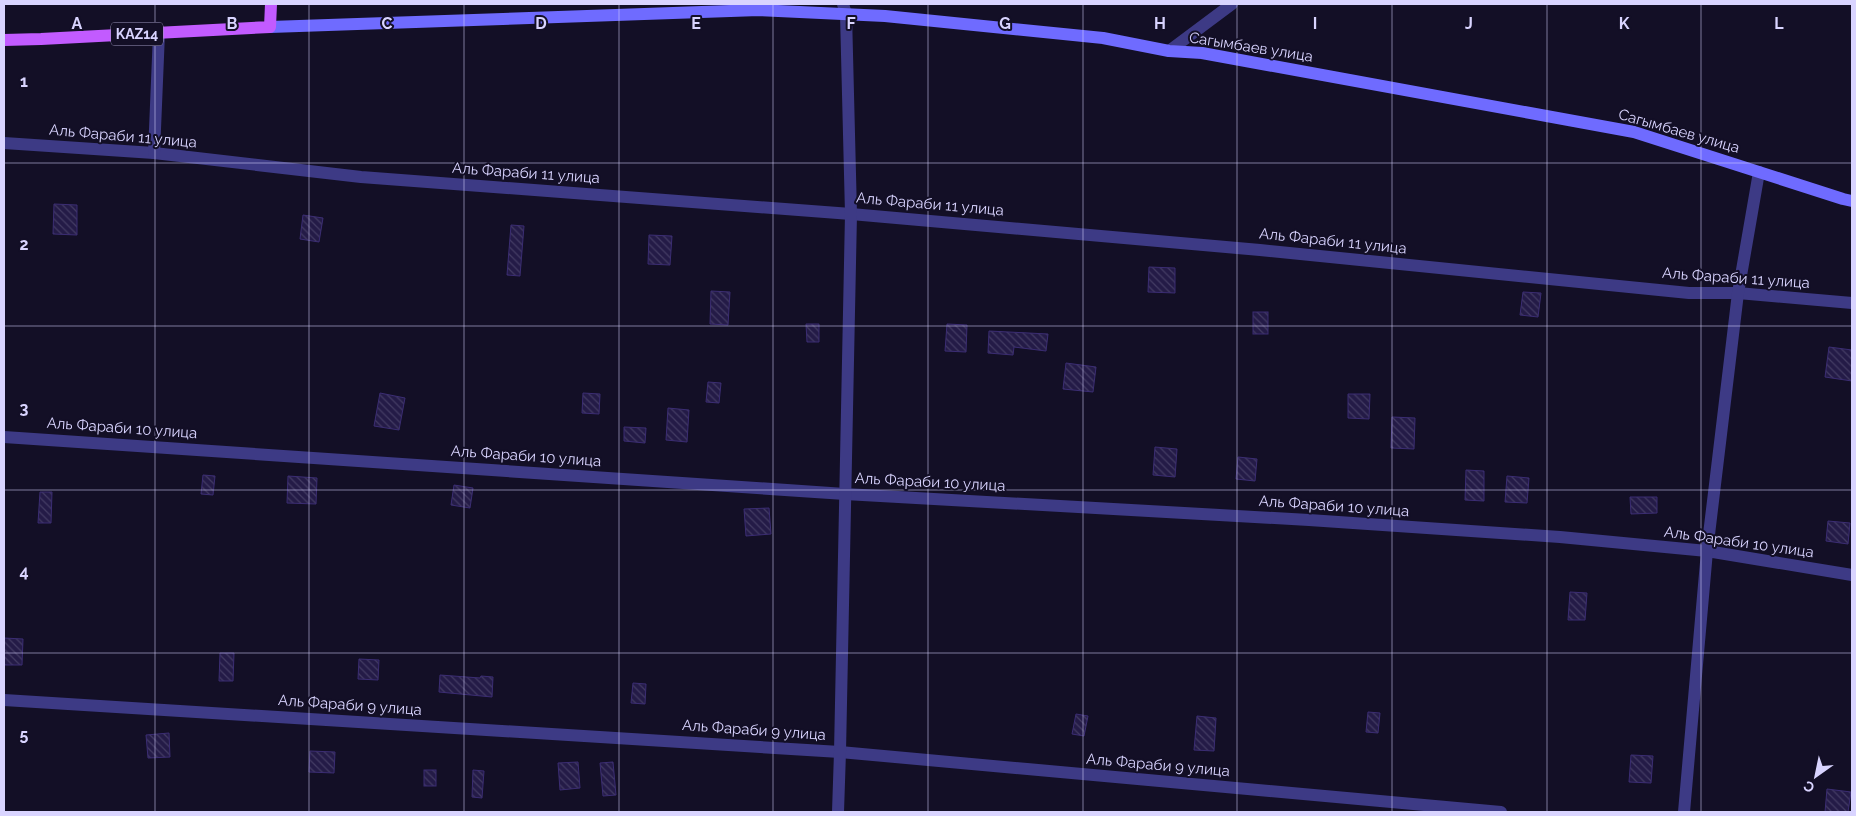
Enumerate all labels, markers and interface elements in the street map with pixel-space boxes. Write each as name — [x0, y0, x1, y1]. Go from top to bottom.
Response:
text: A — [72, 14, 83, 33]
text: B — [227, 14, 238, 33]
text: C — [382, 14, 393, 33]
text: D — [535, 14, 547, 33]
text: E — [691, 14, 701, 33]
text: F — [846, 14, 856, 33]
text: G — [999, 14, 1011, 33]
text: H — [1154, 14, 1166, 33]
text: I — [1313, 14, 1317, 33]
text: J — [1465, 14, 1473, 33]
text: K — [1619, 14, 1630, 33]
text: L — [1774, 14, 1784, 33]
road number: KAZ14 — [111, 22, 163, 46]
street label: Сагымбаев улица — [1188, 28, 1314, 66]
text: 1 — [20, 72, 28, 91]
street label: Сагымбаев улица — [1616, 105, 1742, 157]
street label: Аль Фараби 11 улица — [48, 121, 198, 151]
street label: Аль Фараби 11 улица — [452, 159, 600, 187]
street label: Аль Фараби 11 улица — [855, 189, 1005, 219]
street label: Аль Фараби 11 улица — [1258, 224, 1408, 258]
text: 2 — [19, 235, 29, 254]
street label: Аль Фараби 11 улица — [1662, 264, 1810, 292]
text: 3 — [20, 399, 29, 418]
street label: Аль Фараби 10 улица — [46, 414, 198, 442]
street label: Аль Фараби 10 улица — [450, 442, 602, 470]
street label: Аль Фараби 10 улица — [854, 469, 1006, 495]
street label: Аль Фараби 10 улица — [1258, 492, 1410, 520]
street label: Аль Фараби 10 улица — [1663, 523, 1815, 561]
text: 4 — [19, 562, 29, 581]
street label: Аль Фараби 9 улица — [278, 691, 422, 719]
street label: Аль Фараби 9 улица — [682, 716, 826, 744]
text: 5 — [20, 725, 29, 744]
street label: Аль Фараби 9 улица — [1085, 750, 1231, 780]
north arrow — [1791, 751, 1841, 801]
text: С — [1800, 777, 1817, 796]

